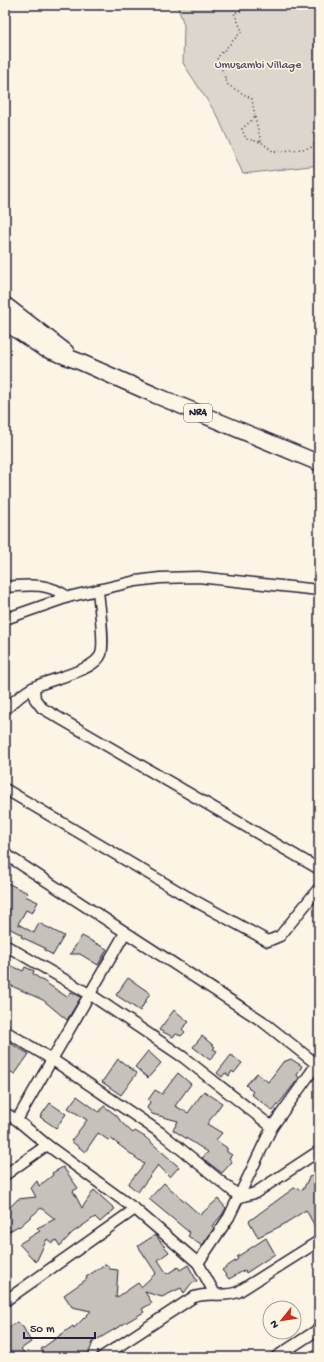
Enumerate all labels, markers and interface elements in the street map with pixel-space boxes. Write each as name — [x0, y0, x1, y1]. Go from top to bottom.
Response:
park label: Umusambi Village — [215, 59, 302, 73]
road number: NR4 — [184, 404, 212, 422]
north arrow — [262, 1300, 302, 1340]
scale bar — [24, 1314, 95, 1340]
text: N — [268, 1318, 282, 1330]
text: 50 m — [30, 1323, 55, 1337]

